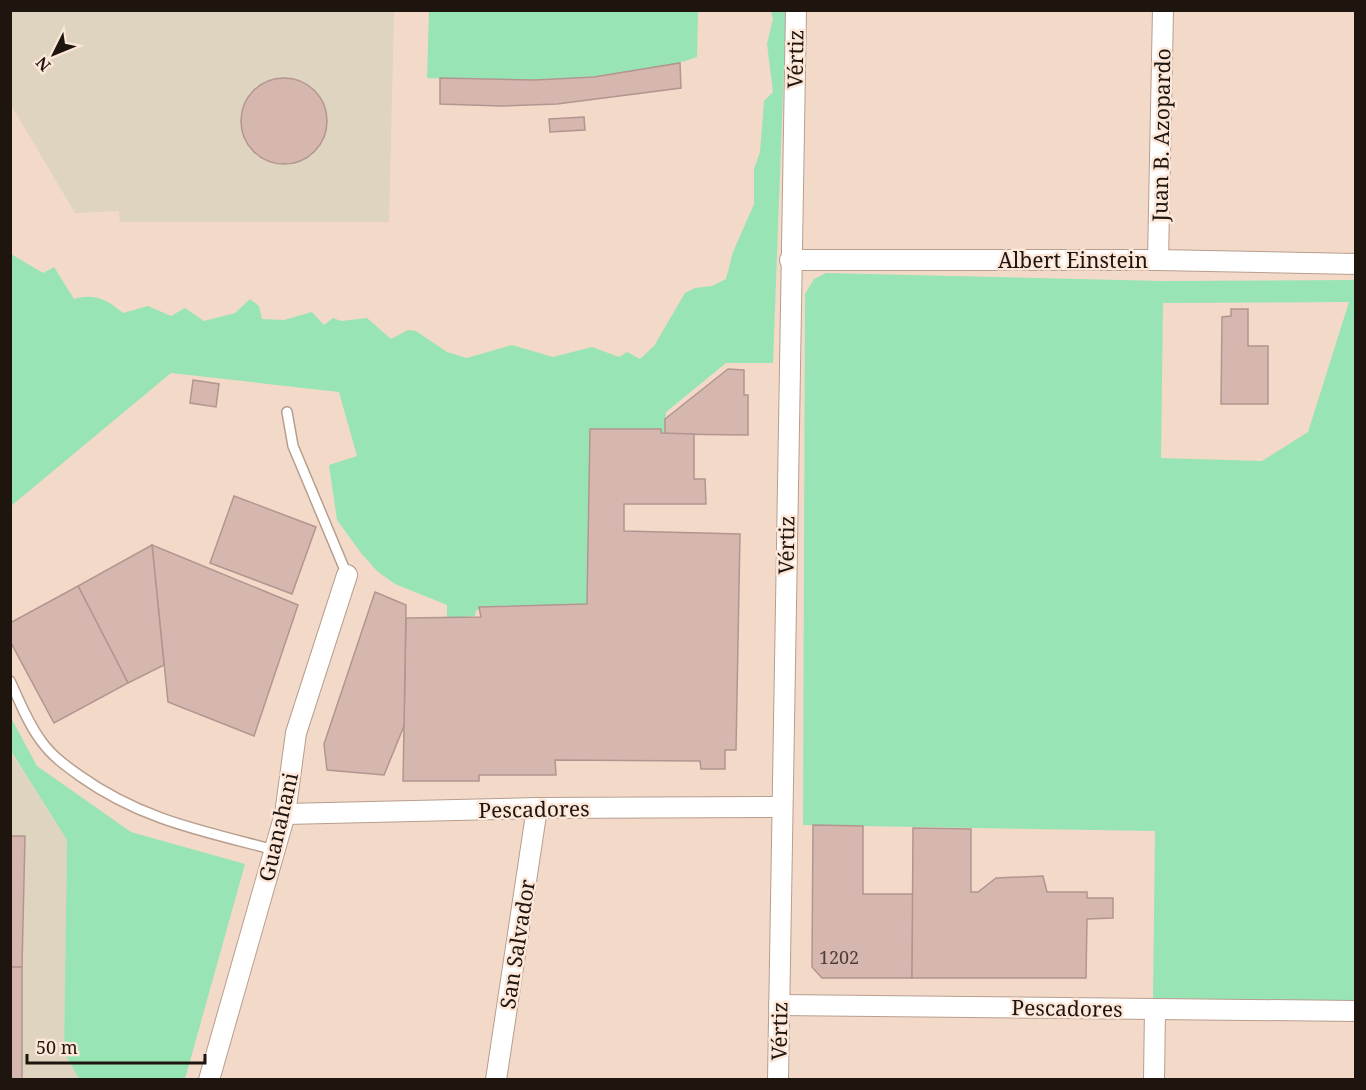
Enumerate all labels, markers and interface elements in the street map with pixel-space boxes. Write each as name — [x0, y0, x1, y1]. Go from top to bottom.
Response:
north arrow — [24, 24, 84, 84]
street label: Vértiz — [780, 29, 810, 89]
street label: Juan B. Azopardo — [1145, 48, 1177, 223]
text: N — [30, 52, 55, 76]
street label: Albert Einstein — [998, 246, 1148, 274]
street label: Vértiz — [771, 515, 801, 575]
street label: Guanahani — [252, 770, 304, 884]
street label: Pescadores — [478, 794, 590, 824]
street label: San Salvador — [493, 877, 541, 1011]
house number: 1202 — [819, 945, 859, 969]
street label: Pescadores — [1011, 993, 1123, 1023]
street label: Vértiz — [764, 1001, 794, 1061]
scale bar — [27, 1027, 206, 1065]
text: 50 m — [36, 1035, 78, 1059]

